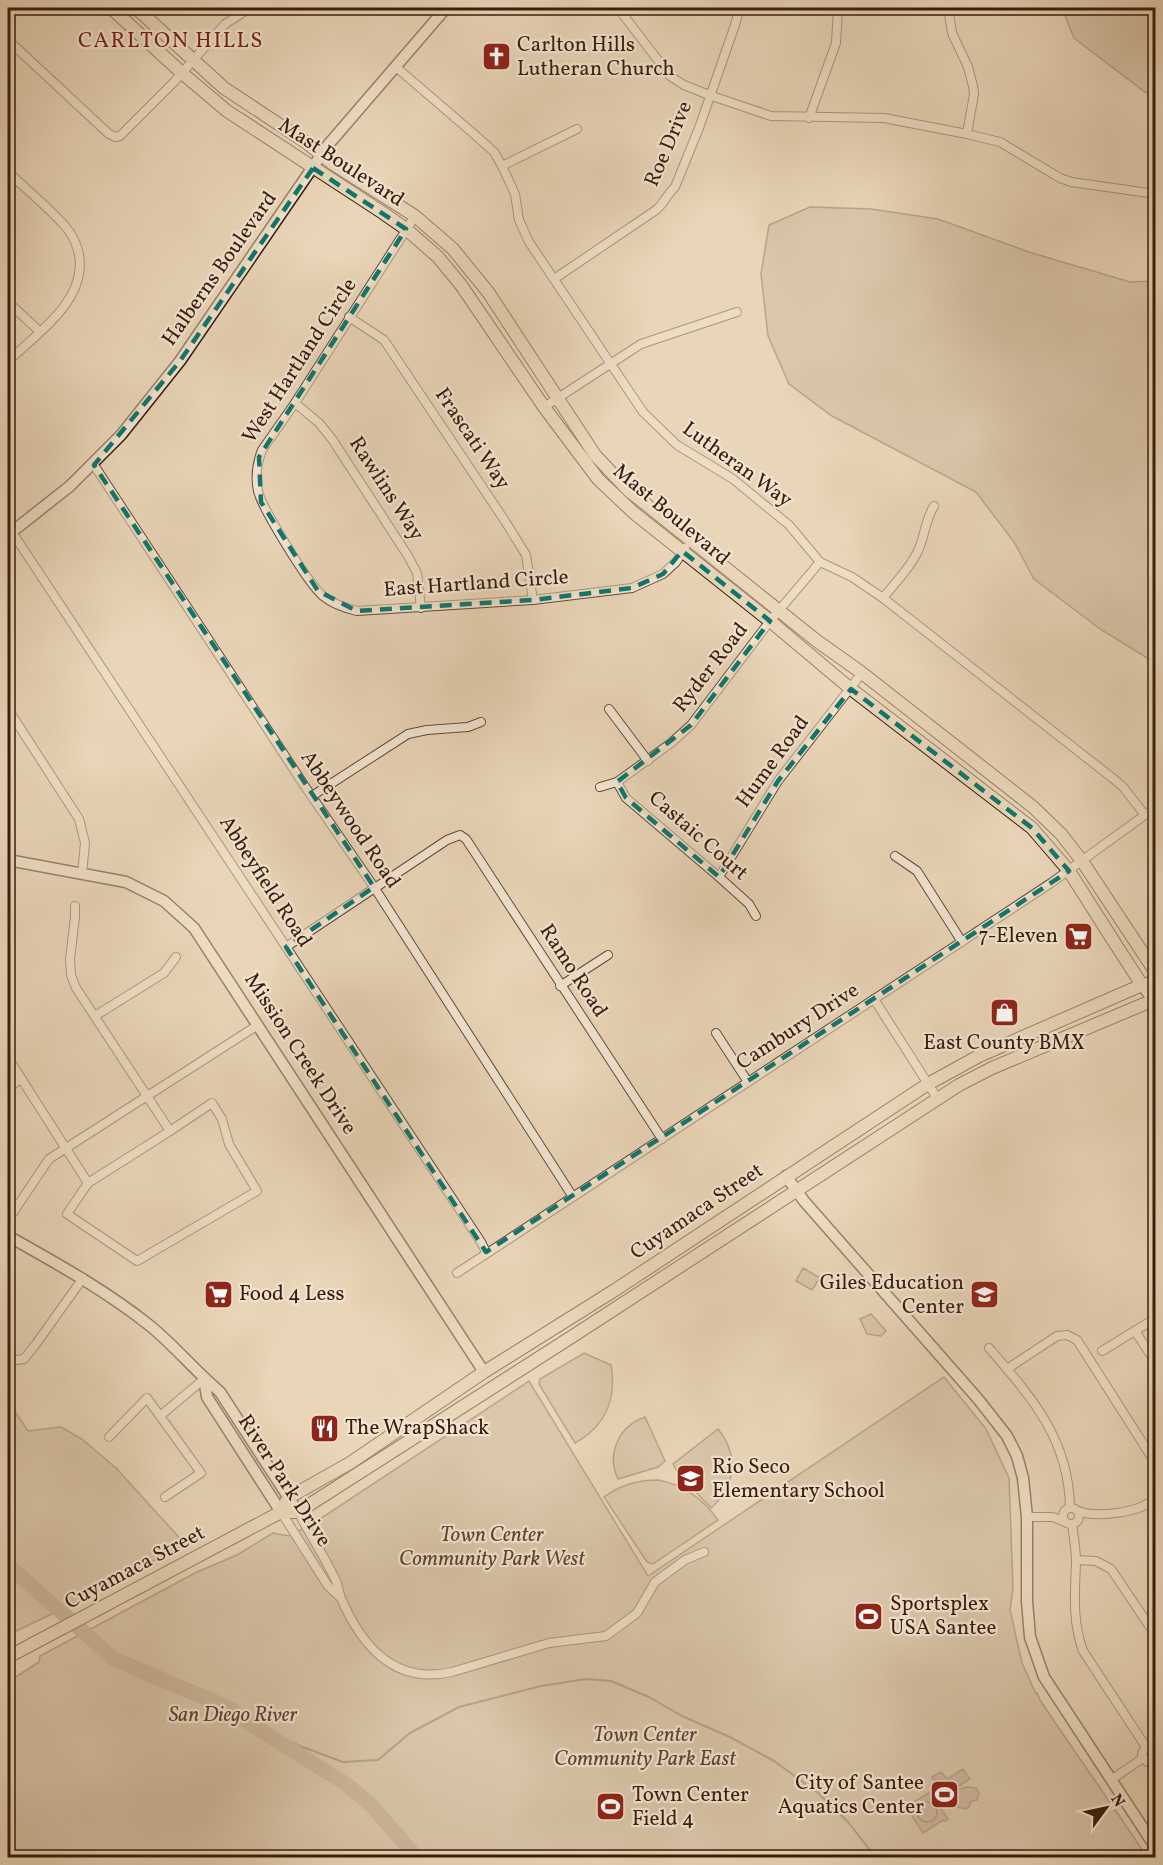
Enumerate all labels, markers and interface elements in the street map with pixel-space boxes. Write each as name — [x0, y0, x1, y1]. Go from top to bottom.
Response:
district label: CARLTON HILLS — [78, 26, 264, 57]
place label: Carlton Hills Lutheran Church — [517, 31, 675, 84]
church icon: Carlton Hills Lutheran Church — [480, 41, 512, 73]
street label: Roe Drive — [638, 97, 700, 191]
street label: Mast Boulevard — [272, 111, 410, 215]
street label: Halberns Boulevard — [156, 186, 284, 352]
street label: West Hartland Circle — [236, 273, 364, 449]
street label: Frascati Way — [427, 382, 517, 496]
street label: Lutheran Way — [676, 415, 798, 515]
street label: Rawlins Way — [341, 431, 431, 547]
street label: Mast Boulevard — [606, 457, 736, 573]
street label: East Hartland Circle — [383, 563, 569, 605]
street label: Ryder Road — [667, 617, 755, 719]
street label: Hume Road — [730, 710, 816, 814]
street label: Abbeywood Road — [293, 745, 407, 895]
street label: Castaic Court — [642, 784, 754, 888]
street label: Abbeyfield Road — [212, 811, 318, 953]
street label: Ramo Road — [532, 919, 614, 1023]
supermarket icon: 7-Eleven — [1063, 920, 1095, 952]
place label: 7-Eleven — [978, 922, 1058, 951]
street label: Mission Creek Drive — [237, 968, 363, 1141]
street label: Cambury Drive — [731, 976, 865, 1078]
shop icon: East County BMX — [988, 996, 1020, 1028]
place label: East County BMX — [923, 1029, 1085, 1058]
street label: Cuyamaca Street — [625, 1157, 769, 1267]
place label: Giles Education Center — [820, 1269, 964, 1322]
supermarket icon: Food 4 Less — [202, 1278, 234, 1310]
school or university icon: Giles Education Center — [969, 1279, 1001, 1311]
place label: Food 4 Less — [239, 1280, 345, 1309]
street label: River Park Drive — [230, 1409, 338, 1553]
restaurant icon: The WrapShack — [308, 1412, 340, 1444]
place label: The WrapShack — [345, 1414, 490, 1443]
place label: Rio Seco Elementary School — [712, 1453, 885, 1506]
school or university icon: Rio Seco Elementary School — [675, 1463, 707, 1495]
street label: Cuyamaca Street — [60, 1519, 210, 1617]
park label: Town Center Community Park West — [399, 1521, 586, 1574]
place label: Sportsplex USA Santee — [890, 1590, 996, 1643]
sports icon: Sportsplex USA Santee — [853, 1600, 885, 1632]
park label: San Diego River — [169, 1701, 297, 1730]
park label: Town Center Community Park East — [554, 1721, 737, 1774]
place label: City of Santee Aquatics Center — [778, 1769, 924, 1822]
north arrow — [1076, 1778, 1136, 1838]
sports icon: City of Santee Aquatics Center — [929, 1779, 961, 1811]
place label: Town Center Field 4 — [632, 1781, 749, 1834]
text: N — [1105, 1790, 1129, 1812]
sports icon: Town Center Field 4 — [595, 1791, 627, 1823]

